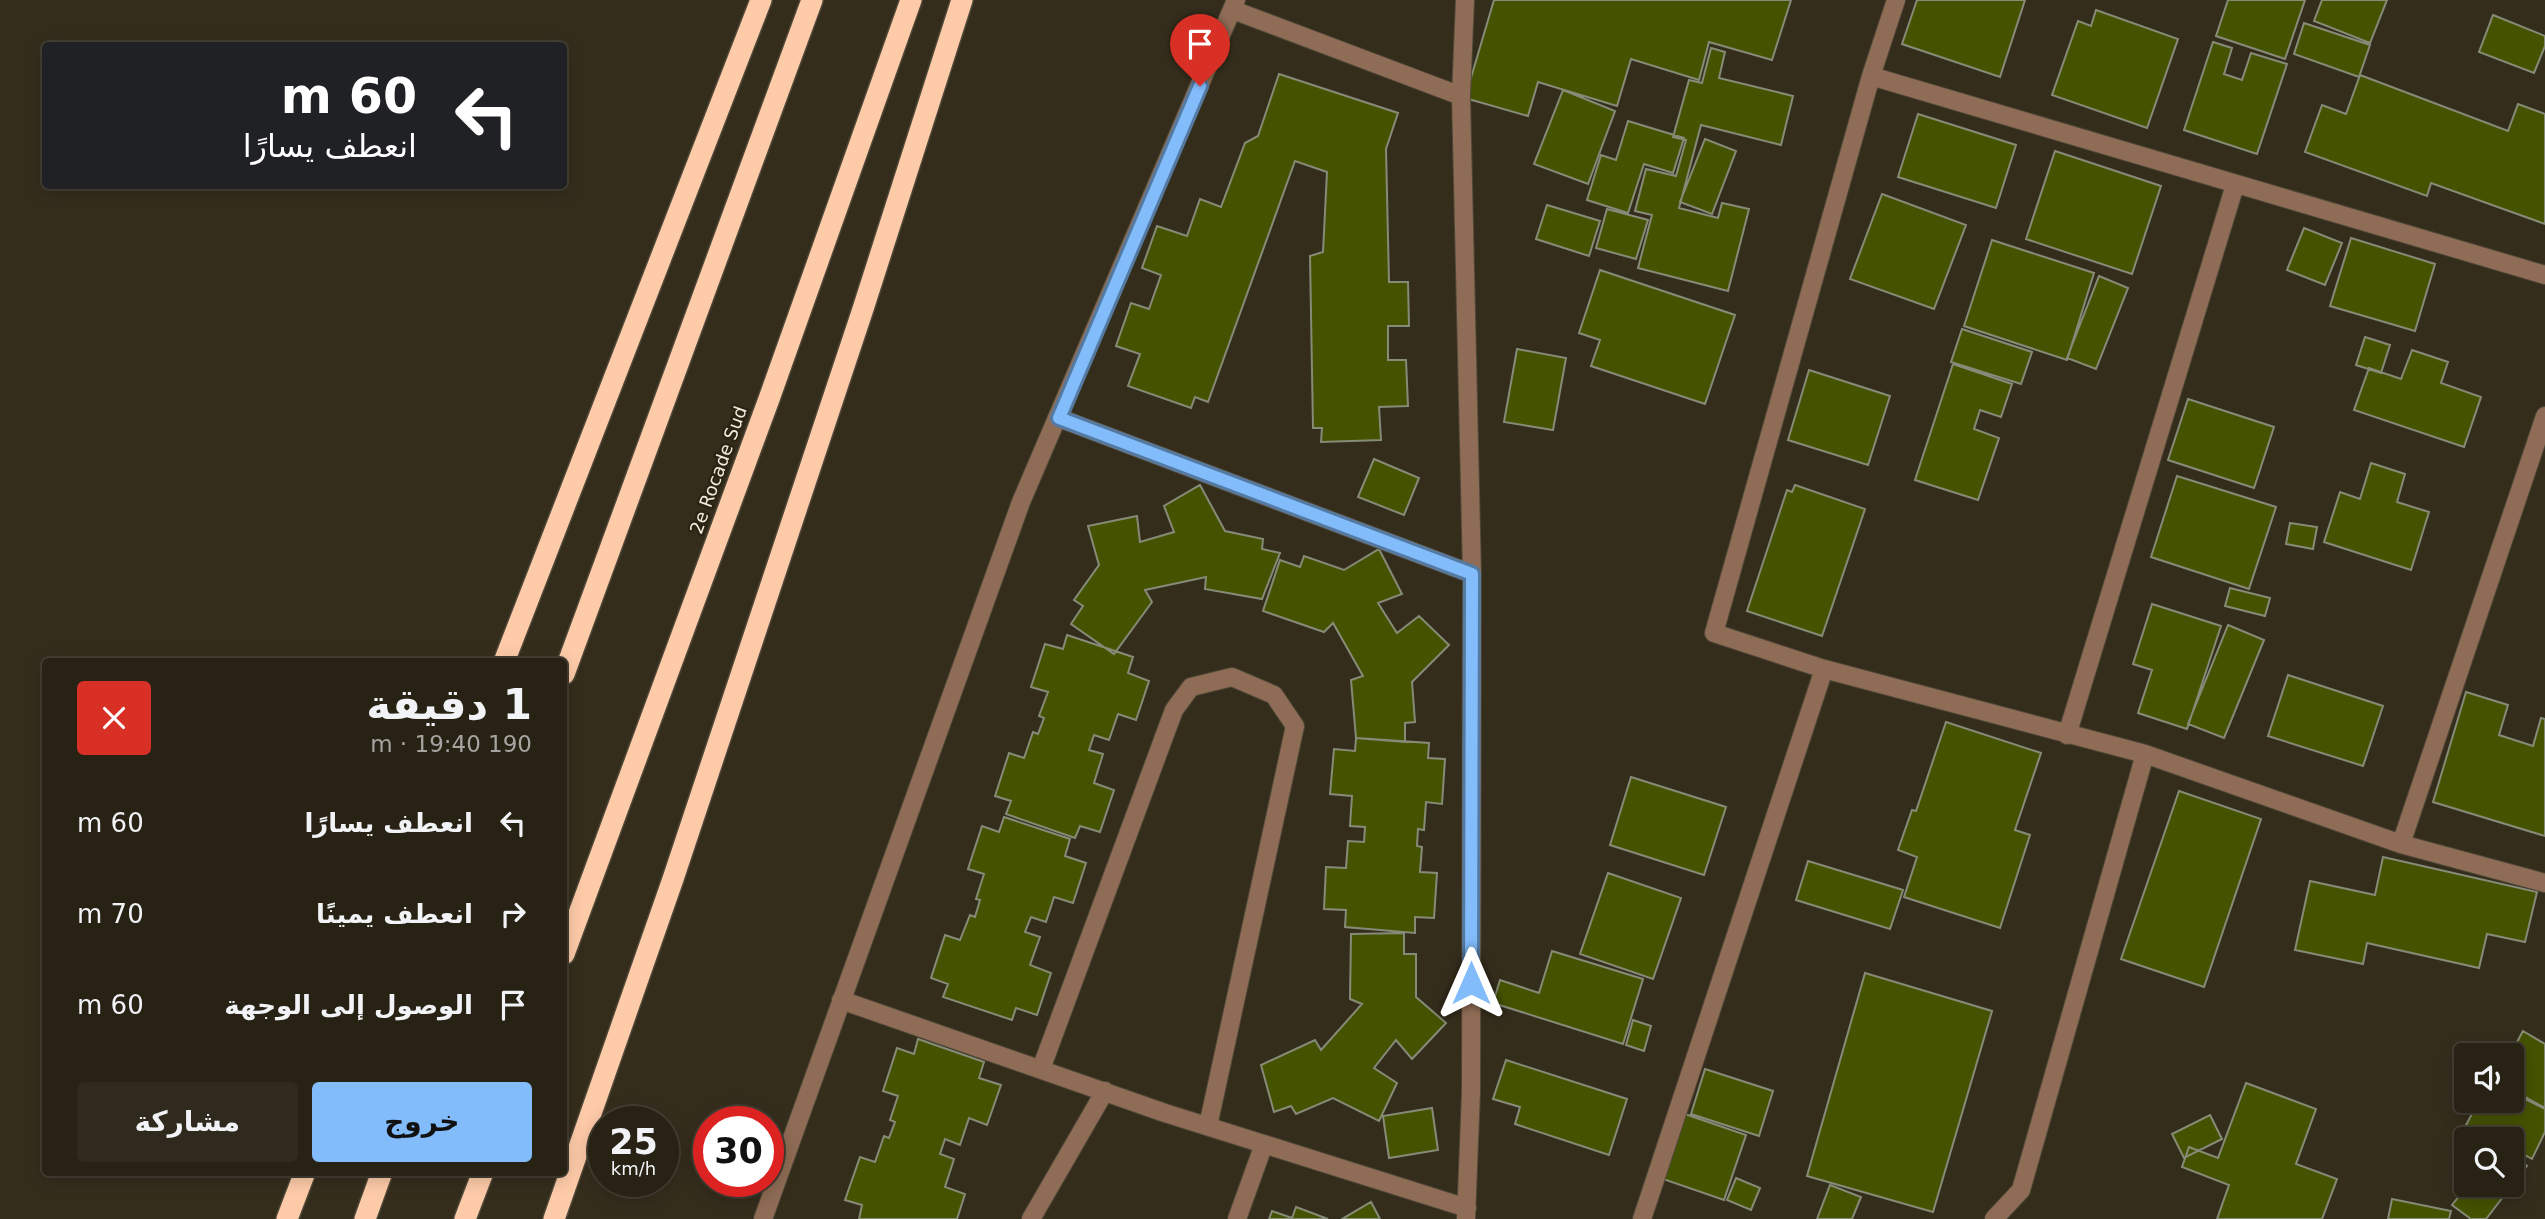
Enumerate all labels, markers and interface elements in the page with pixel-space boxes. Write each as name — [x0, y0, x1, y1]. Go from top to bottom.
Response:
pin — [1170, 14, 1230, 86]
icon: arrive — [1181, 25, 1219, 63]
text: 60 m — [281, 68, 417, 125]
icon: left — [441, 70, 532, 161]
text: انعطف يسارًا — [243, 127, 417, 165]
street label: 2e Rocade Sud — [685, 403, 751, 537]
text: 1 دقيقة — [366, 680, 532, 729]
button: close — [77, 681, 151, 755]
text: 190 m · 19:40 — [370, 731, 532, 757]
icon: left — [494, 804, 532, 842]
text: 60 m — [77, 808, 144, 838]
text: انعطف يسارًا — [304, 808, 473, 838]
icon: right — [494, 895, 532, 933]
text: 70 m — [77, 899, 144, 929]
text: انعطف يمينًا — [316, 899, 473, 929]
position arrow — [1434, 946, 1508, 1020]
icon: arrive — [494, 986, 532, 1024]
text: 60 m — [77, 990, 144, 1020]
text: الوصول إلى الوجهة — [224, 990, 473, 1020]
map controls — [2454, 1043, 2524, 1197]
button: sound — [2454, 1043, 2524, 1113]
button: مشاركة — [77, 1082, 298, 1162]
button: خروج — [312, 1082, 532, 1162]
speed limit sign: 30 — [693, 1106, 784, 1197]
text: 25 — [609, 1122, 658, 1162]
button: search — [2454, 1127, 2524, 1197]
text: km/h — [611, 1158, 656, 1179]

